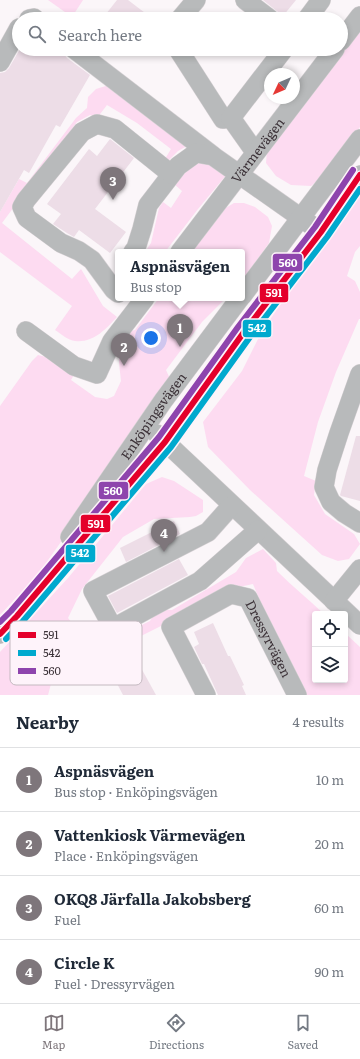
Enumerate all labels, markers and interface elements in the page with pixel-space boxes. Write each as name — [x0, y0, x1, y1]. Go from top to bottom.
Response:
search box — [12, 12, 348, 56]
icon: search — [26, 23, 48, 45]
text: Search here — [58, 23, 142, 46]
north arrow — [264, 68, 300, 104]
street label: Värmevägen — [226, 113, 289, 187]
pin: 3 — [100, 167, 126, 200]
popup — [115, 249, 245, 301]
line badge: 560 — [272, 253, 303, 272]
text: Aspnäsvägen — [130, 254, 230, 277]
text: 560 — [278, 254, 298, 270]
text: Bus stop — [130, 277, 182, 296]
line badge: 591 — [259, 283, 289, 303]
text: 591 — [266, 284, 283, 300]
pin: 1 — [167, 314, 193, 347]
line badge: 542 — [242, 319, 272, 338]
text: 542 — [248, 319, 266, 335]
your location — [141, 328, 161, 348]
pin: 2 — [111, 333, 137, 366]
street label: Enköpingsvägen — [116, 368, 191, 463]
line badge: 560 — [98, 481, 129, 500]
text: 560 — [103, 482, 123, 498]
line badge: 591 — [80, 514, 111, 533]
text: 591 — [88, 515, 105, 531]
pin: 4 — [151, 519, 177, 552]
line badge: 542 — [65, 544, 96, 563]
text: 542 — [71, 544, 89, 560]
street label: Dressyrvägen — [241, 596, 297, 681]
map controls — [312, 611, 348, 683]
button: locate — [312, 611, 348, 647]
legend — [10, 621, 142, 685]
text: 591 — [43, 626, 59, 642]
text: 542 — [43, 644, 61, 660]
button: layers — [312, 647, 348, 683]
text: 560 — [43, 662, 61, 678]
text: Nearby — [16, 709, 79, 734]
text: 4 results — [293, 712, 344, 731]
text: Aspnäsvägen — [54, 759, 154, 782]
text: 1 — [26, 770, 32, 789]
text: 10 m — [316, 770, 344, 789]
text: Bus stop · Enköpingsvägen — [54, 782, 218, 801]
text: Vattenkiosk Värmevägen — [54, 823, 245, 846]
text: 2 — [26, 834, 32, 853]
text: 20 m — [315, 834, 344, 853]
text: Place · Enköpingsvägen — [54, 846, 198, 865]
text: OKQ8 Järfalla Jakobsberg — [54, 887, 251, 910]
text: 3 — [25, 898, 33, 917]
text: 60 m — [314, 898, 344, 917]
text: Fuel — [54, 910, 81, 929]
text: Circle K — [54, 951, 115, 974]
text: 4 — [25, 962, 33, 981]
text: 90 m — [314, 962, 344, 981]
text: Fuel · Dressyrvägen — [54, 974, 175, 993]
tab: Map — [42, 1012, 65, 1052]
tab: Directions — [149, 1012, 204, 1052]
tab: Saved — [288, 1012, 318, 1052]

